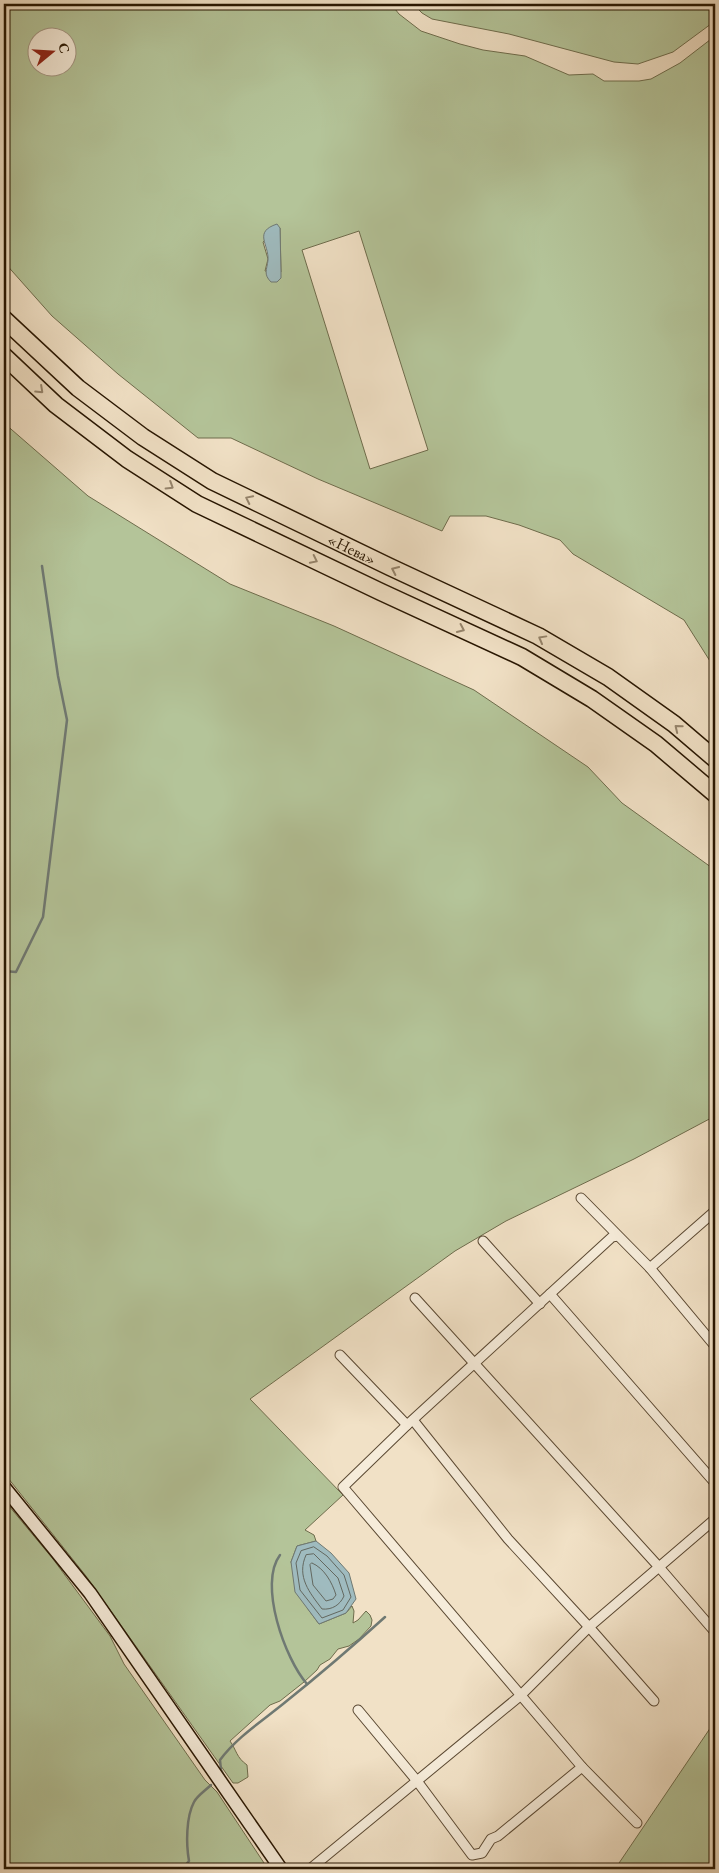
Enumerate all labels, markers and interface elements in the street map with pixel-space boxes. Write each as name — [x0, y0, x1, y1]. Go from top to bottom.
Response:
north arrow — [28, 28, 78, 78]
text: С — [54, 40, 74, 56]
one-way arrow — [34, 384, 43, 393]
one-way arrow — [164, 480, 173, 490]
one-way arrow — [245, 495, 254, 505]
street label: «Нева» — [324, 528, 380, 569]
one-way arrow — [309, 554, 318, 564]
one-way arrow — [391, 566, 400, 576]
one-way arrow — [456, 623, 465, 633]
one-way arrow — [539, 635, 548, 645]
one-way arrow — [675, 725, 684, 733]

